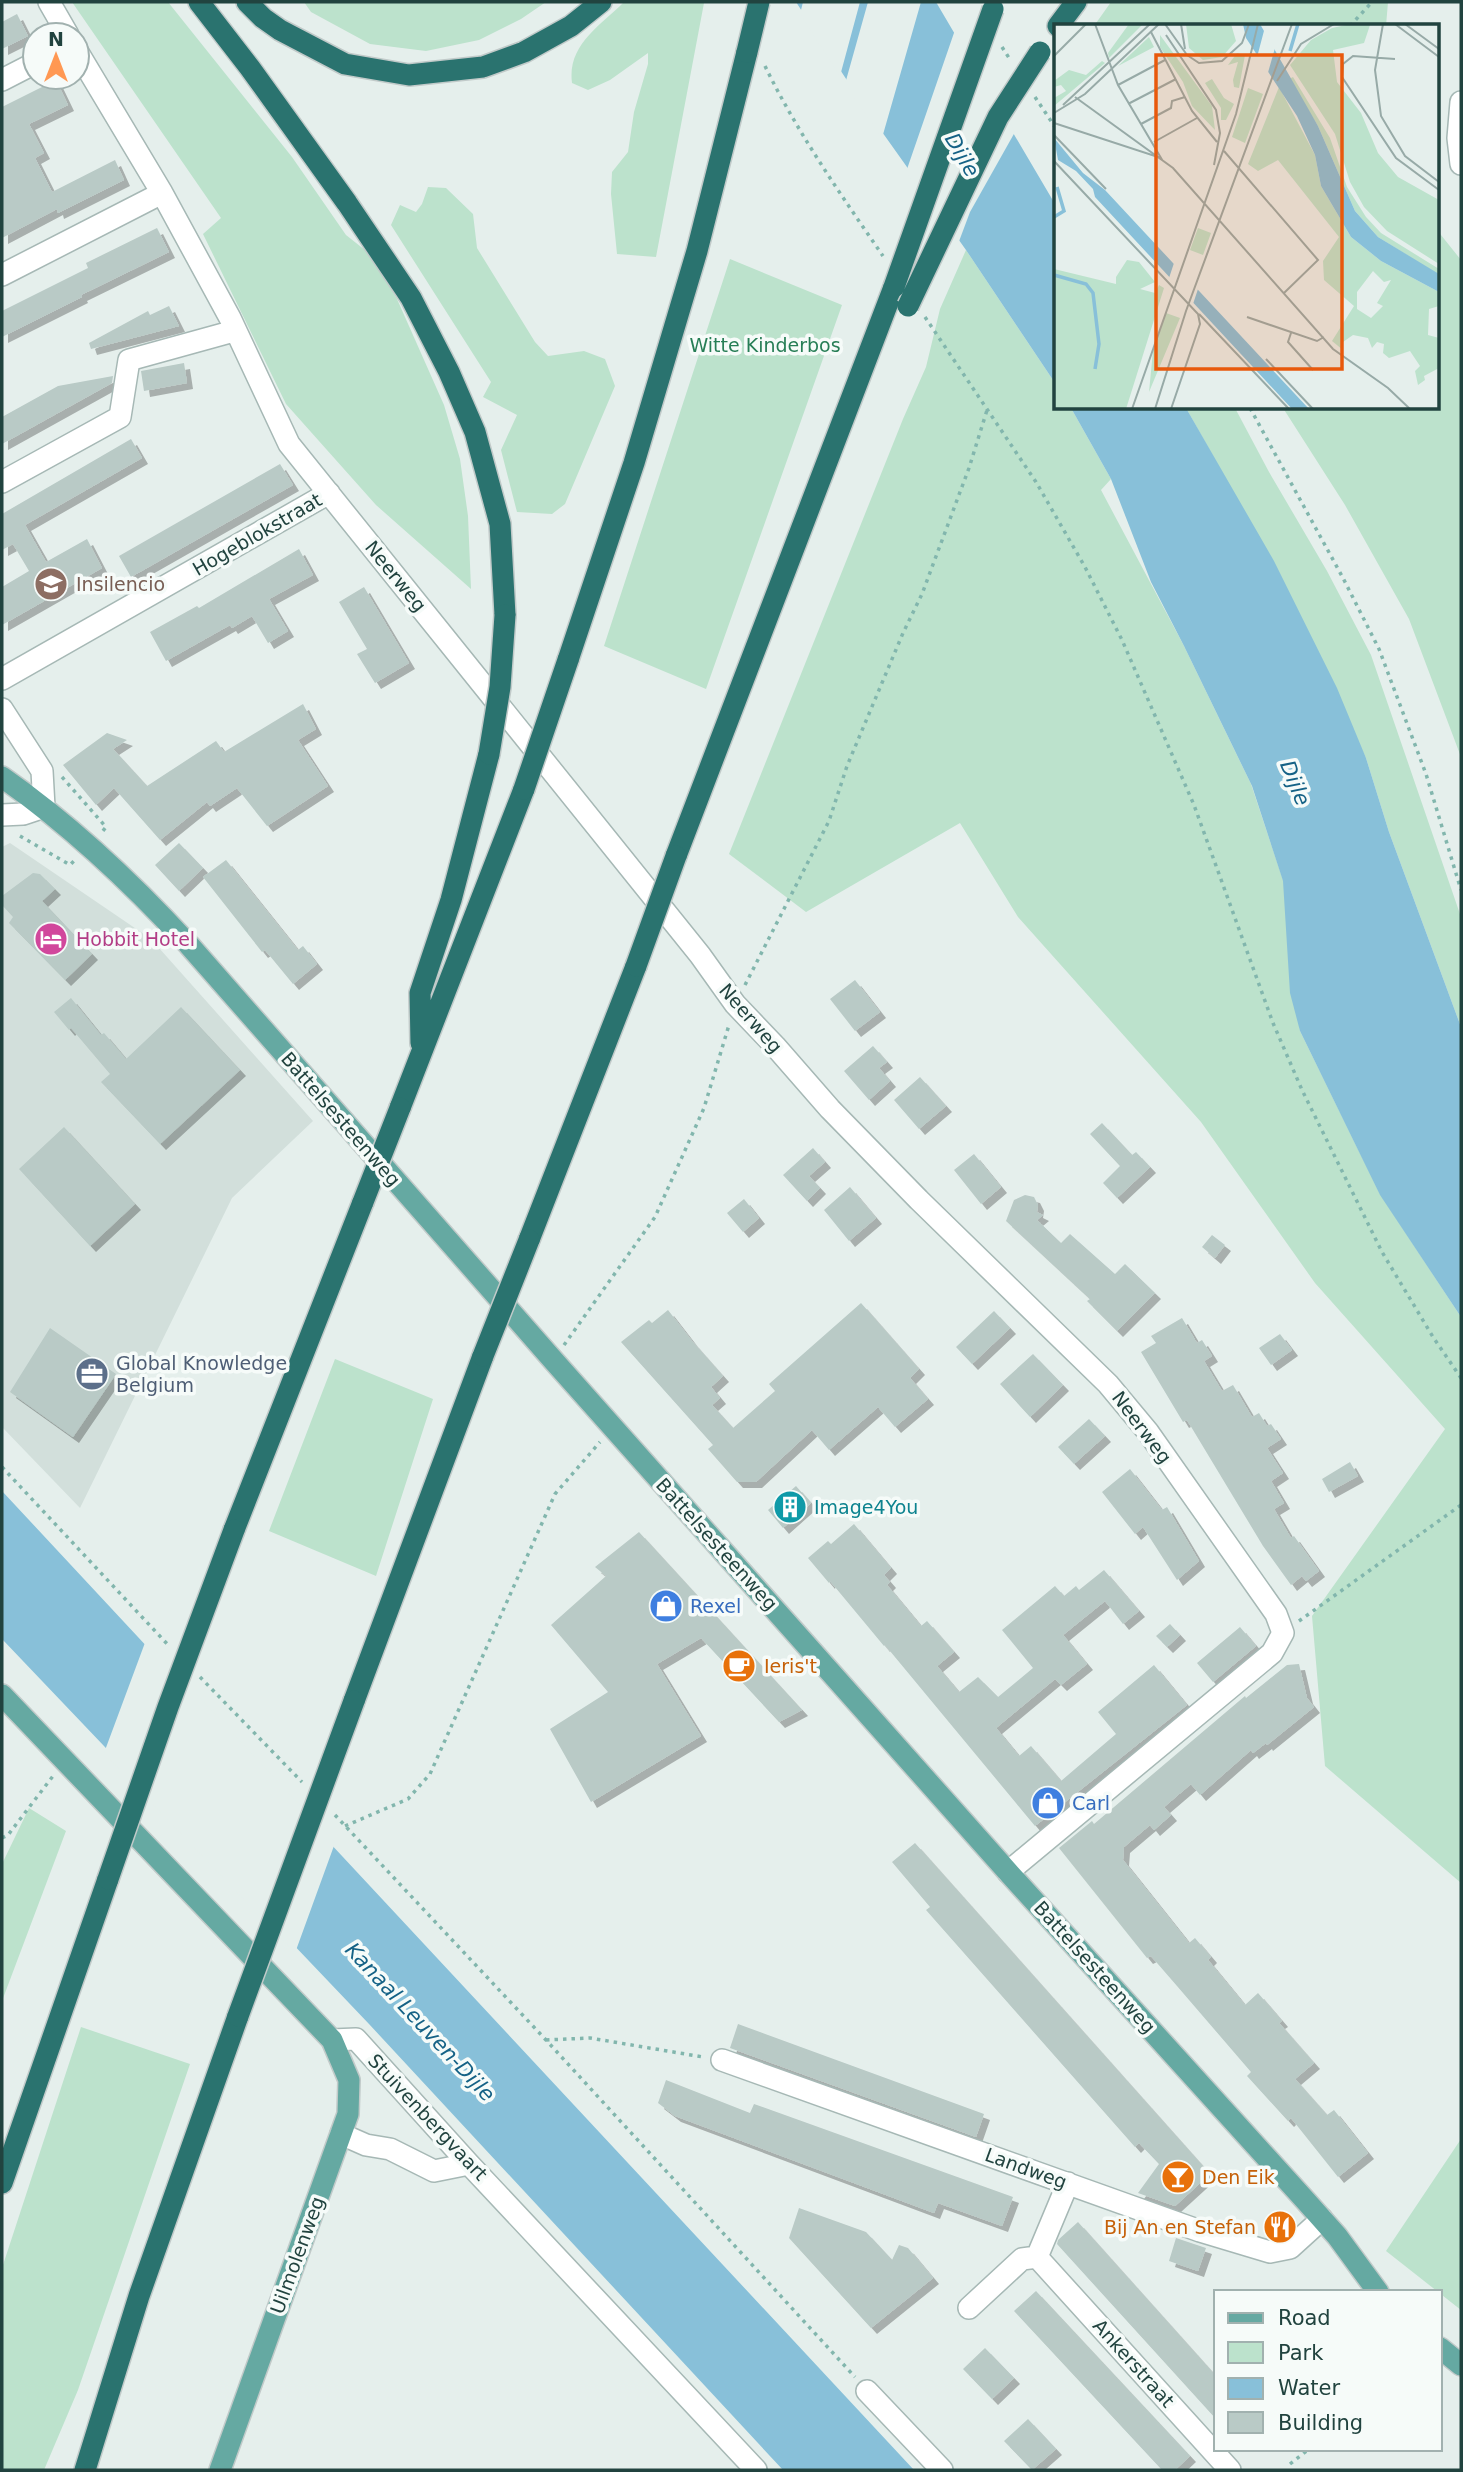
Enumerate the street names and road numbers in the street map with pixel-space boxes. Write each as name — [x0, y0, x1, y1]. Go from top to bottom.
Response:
street label: Hogeblokstraat — [188, 488, 326, 580]
street label: Neerweg — [361, 536, 431, 616]
street label: Neerweg — [715, 979, 787, 1057]
street label: Battelsesteenweg — [277, 1048, 405, 1190]
street label: Neerweg — [1108, 1387, 1176, 1467]
street label: Battelsesteenweg — [652, 1473, 782, 1615]
street label: Battelsesteenweg — [1030, 1896, 1160, 2038]
street label: Stuivenbergvaart — [364, 2049, 492, 2185]
street label: Landweg — [982, 2143, 1070, 2193]
street label: Uilmolenweg — [266, 2193, 328, 2317]
street label: Ankerstraat — [1089, 2314, 1179, 2412]

